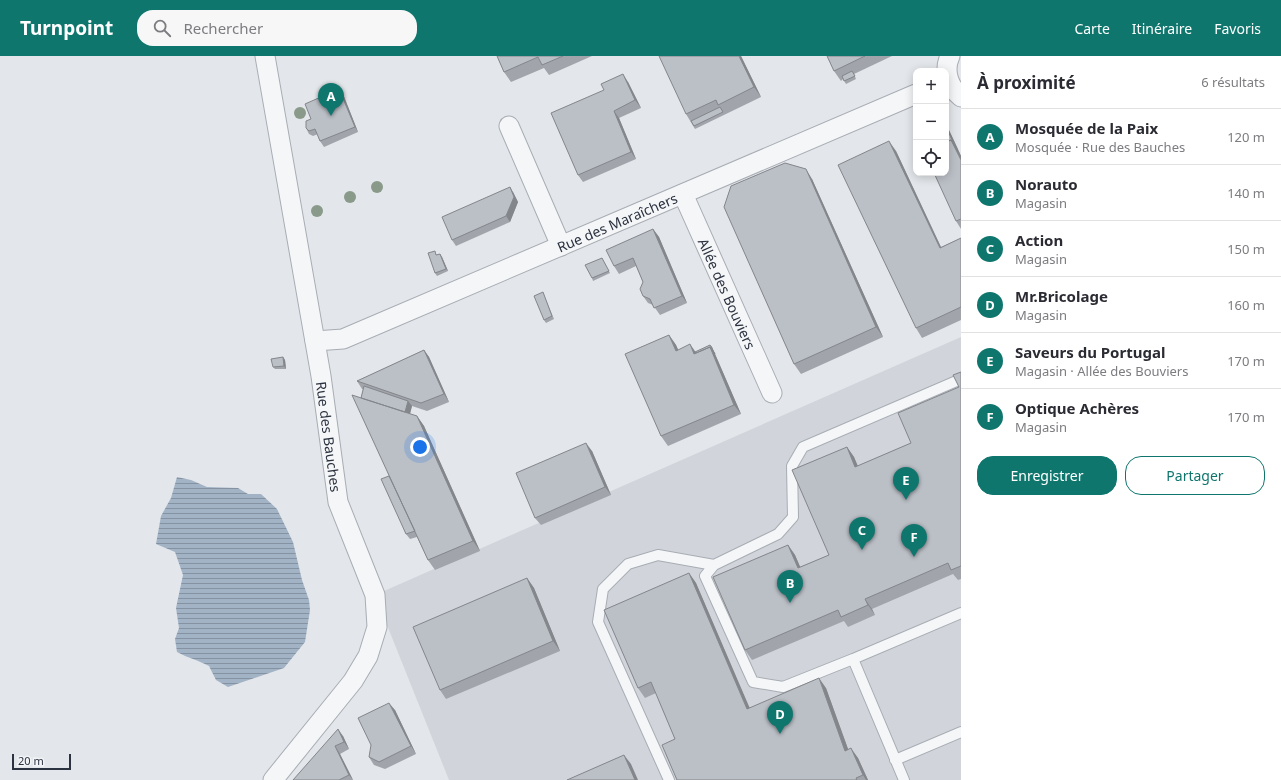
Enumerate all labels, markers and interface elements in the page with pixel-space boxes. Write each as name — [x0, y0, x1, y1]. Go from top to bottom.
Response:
search box — [137, 10, 417, 46]
text: Turnpoint — [20, 15, 113, 41]
icon: search — [151, 17, 173, 39]
text: Rechercher — [183, 18, 263, 38]
text: Carte — [1074, 19, 1110, 38]
text: Itinéraire — [1132, 19, 1192, 38]
text: Favoris — [1214, 19, 1261, 38]
map controls — [913, 68, 949, 176]
button: + — [913, 68, 949, 104]
text: À proximité — [977, 71, 1076, 94]
text: 6 résultats — [1201, 73, 1265, 91]
pin: A — [318, 83, 344, 116]
button: − — [913, 104, 949, 140]
text: Mosquée de la Paix — [1015, 118, 1158, 138]
text: A — [986, 128, 995, 146]
text: 120 m — [1227, 128, 1265, 146]
text: Mosquée · Rue des Bauches — [1015, 138, 1185, 156]
button: locate — [913, 140, 949, 176]
text: Norauto — [1015, 174, 1078, 194]
text: B — [986, 184, 994, 202]
text: 140 m — [1227, 184, 1265, 202]
street label: Rue des Maraîchers — [554, 188, 680, 256]
text: Magasin — [1015, 194, 1067, 212]
text: Action — [1015, 230, 1063, 250]
street label: Allée des Bouviers — [694, 235, 761, 352]
text: C — [986, 240, 994, 258]
text: 150 m — [1227, 240, 1265, 258]
text: Magasin — [1015, 250, 1067, 268]
text: Mr.Bricolage — [1015, 286, 1108, 306]
text: D — [985, 296, 995, 314]
text: 160 m — [1227, 296, 1265, 314]
text: Magasin — [1015, 306, 1067, 324]
text: Saveurs du Portugal — [1015, 342, 1165, 362]
text: E — [986, 352, 994, 370]
text: 170 m — [1227, 352, 1265, 370]
text: Magasin · Allée des Bouviers — [1015, 362, 1188, 380]
street label: Rue des Bauches — [312, 380, 346, 493]
text: Optique Achères — [1015, 398, 1139, 418]
text: F — [986, 408, 994, 426]
text: 170 m — [1227, 408, 1265, 426]
text: Magasin — [1015, 418, 1067, 436]
your location — [410, 437, 430, 457]
button: Enregistrer — [977, 456, 1117, 495]
button: Partager — [1125, 456, 1265, 495]
pin: E — [893, 467, 919, 500]
pin: C — [849, 517, 875, 550]
pin: F — [901, 524, 927, 557]
pin: B — [777, 570, 803, 603]
pin: D — [767, 701, 793, 734]
scale bar — [12, 752, 71, 771]
text: 20 m — [18, 753, 44, 768]

